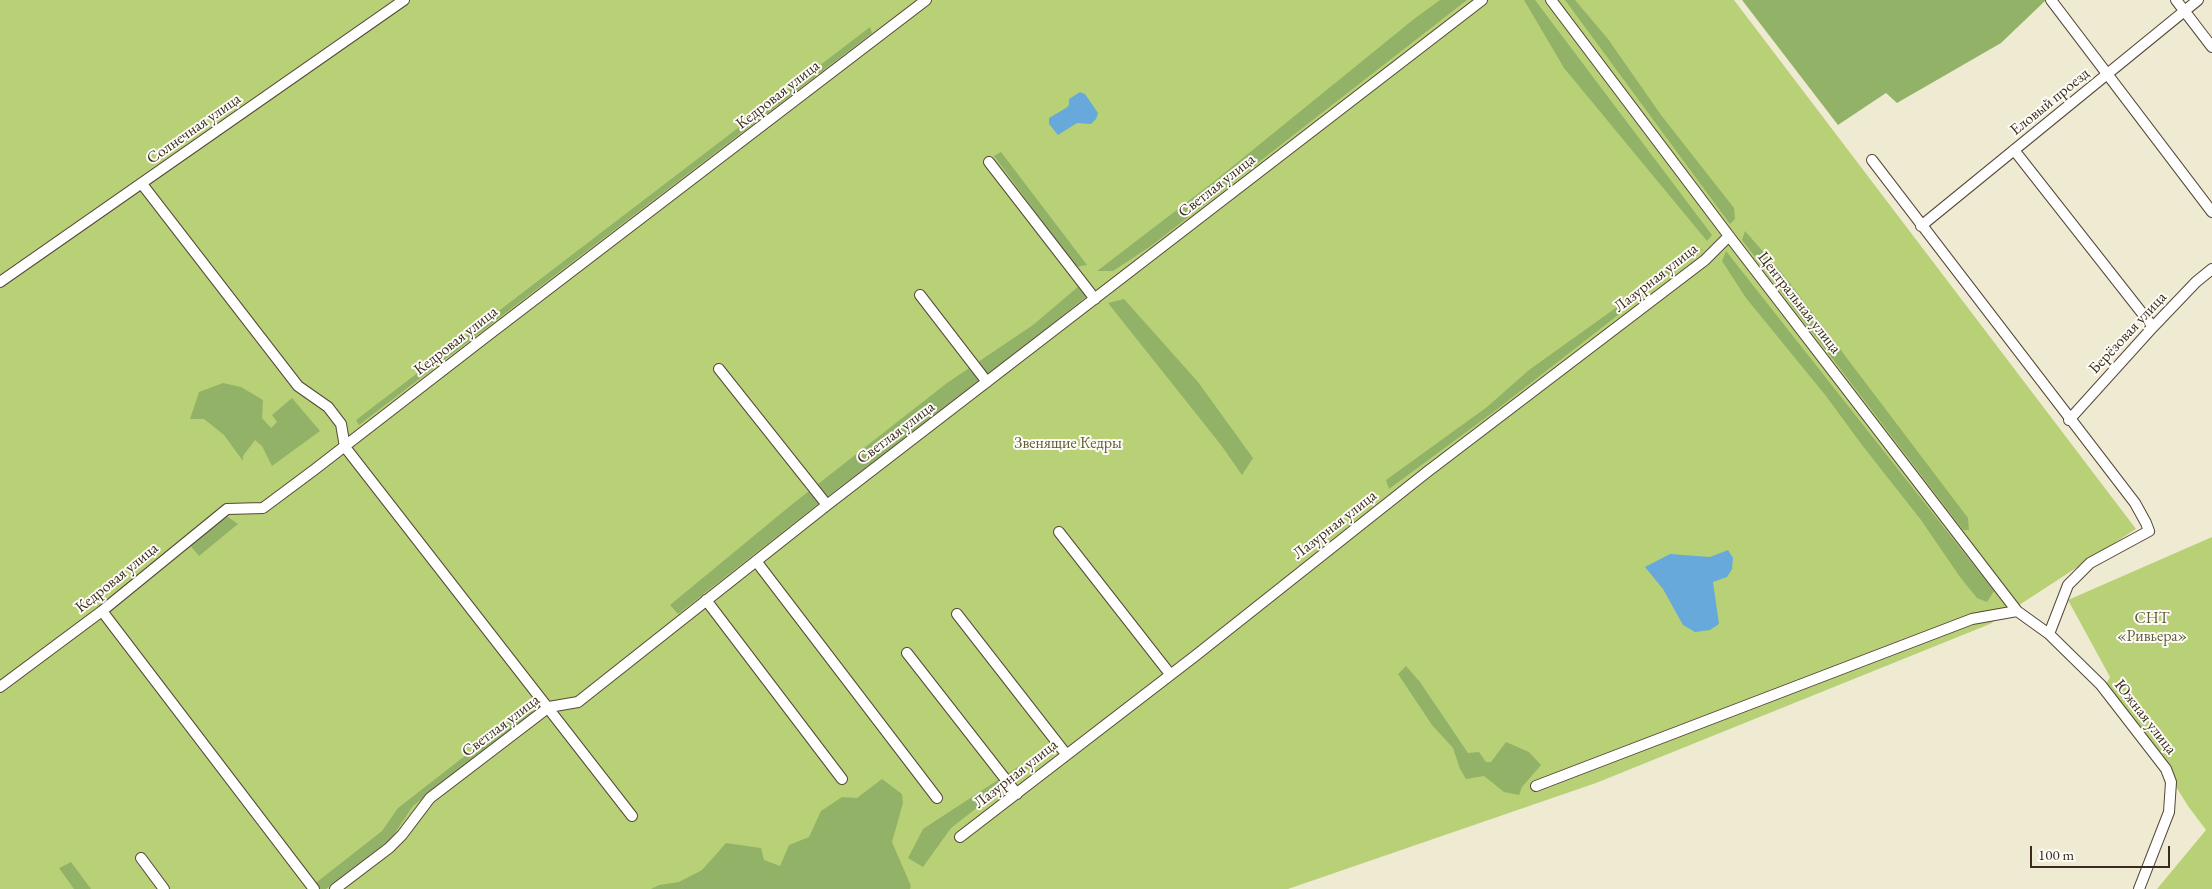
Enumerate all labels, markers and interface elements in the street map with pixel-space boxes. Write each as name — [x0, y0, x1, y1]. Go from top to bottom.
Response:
street label: Кедровая улица — [732, 56, 824, 134]
street label: Еловый проезд — [2006, 64, 2094, 140]
street label: Солнечная улица — [143, 89, 245, 169]
street label: Светлая улица — [1175, 150, 1259, 222]
street label: Лазурная улица — [1610, 239, 1702, 317]
street label: Центральная улица — [1753, 248, 1845, 358]
street label: Берёзовая улица — [2085, 288, 2171, 378]
street label: Кедровая улица — [410, 302, 502, 380]
street label: Светлая улица — [853, 398, 939, 468]
park label: Звенящие Кедры — [1014, 434, 1122, 454]
street label: Лазурная улица — [1289, 486, 1381, 564]
street label: Кедровая улица — [72, 539, 162, 617]
park label: СНТ «Ривьера» — [2117, 609, 2187, 647]
street label: Южная улица — [2110, 676, 2180, 758]
street label: Светлая улица — [458, 691, 544, 761]
street label: Лазурная улица — [970, 735, 1062, 813]
scale bar — [2032, 836, 2172, 868]
text: 100 m — [2038, 845, 2074, 864]

